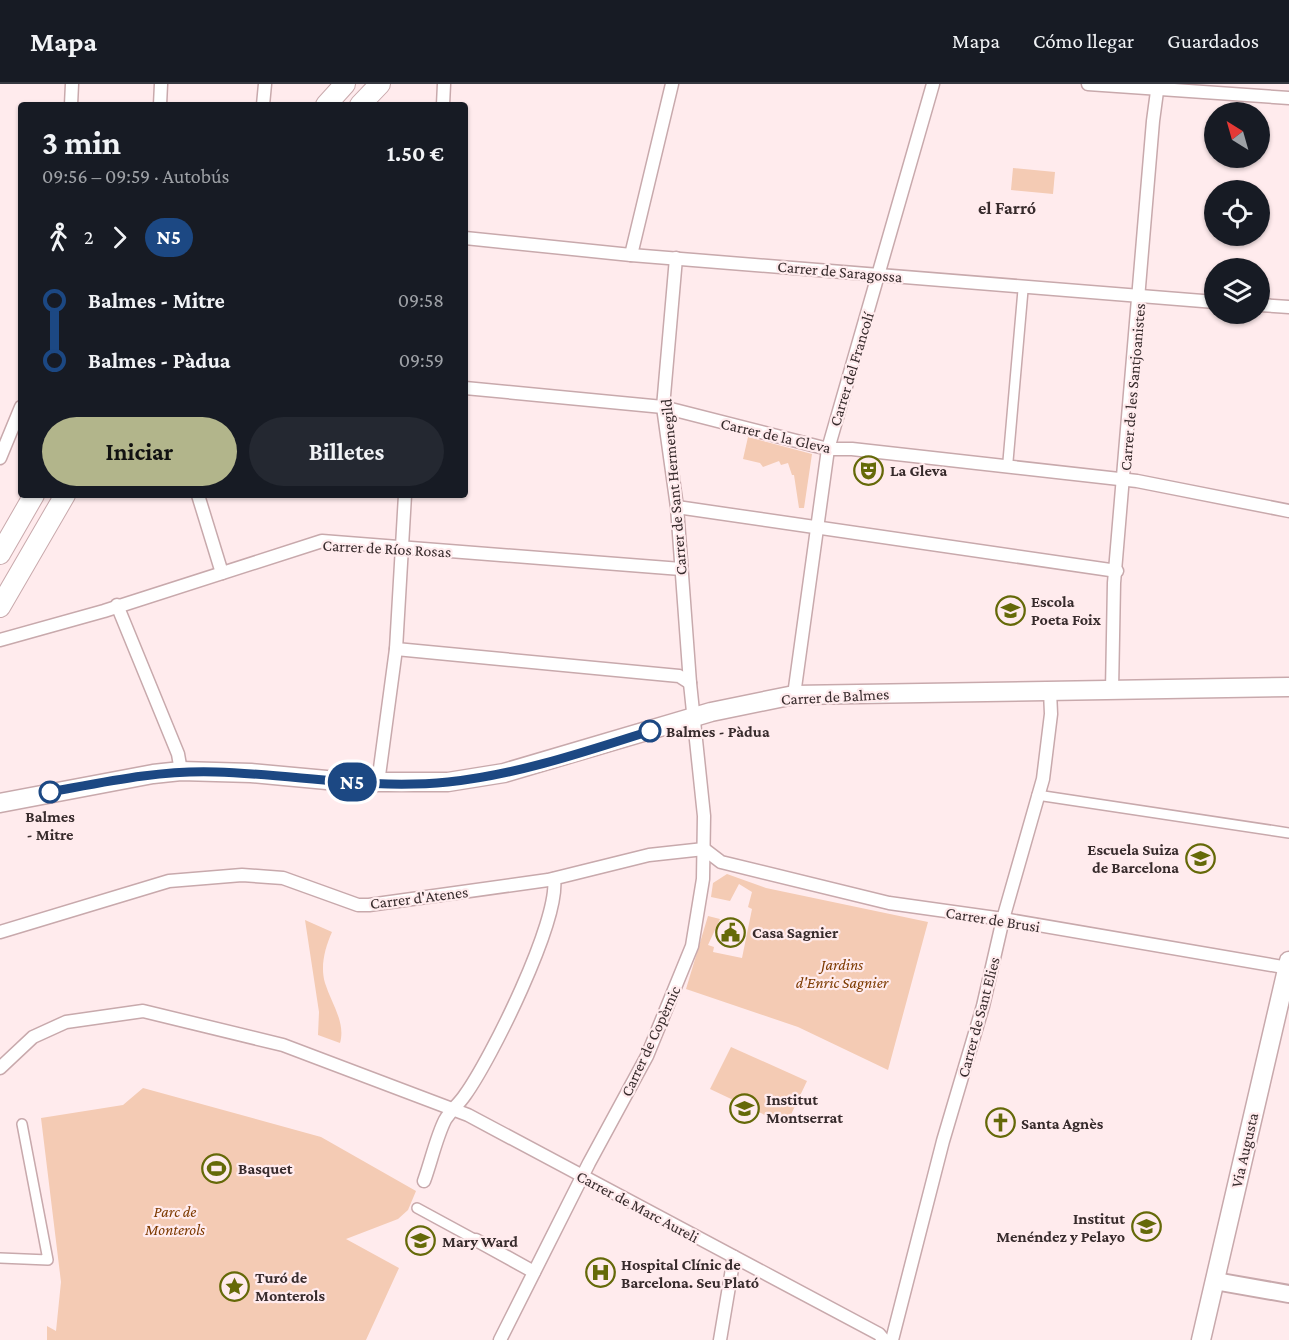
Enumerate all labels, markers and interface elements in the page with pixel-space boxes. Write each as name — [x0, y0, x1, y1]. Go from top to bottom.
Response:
text: Mapa — [30, 26, 97, 57]
text: Mapa — [952, 29, 1000, 53]
text: Cómo llegar — [1033, 29, 1134, 53]
text: Guardados — [1167, 29, 1259, 53]
north arrow — [1204, 102, 1270, 168]
map controls — [1204, 102, 1270, 324]
text: 3 min — [42, 124, 121, 161]
text: 1.50 € — [387, 141, 444, 166]
text: 09:56 – 09:59 · Autobús — [42, 165, 229, 187]
button: locate — [1204, 180, 1270, 246]
district label: el Farró — [978, 198, 1036, 218]
icon: walk — [42, 221, 75, 254]
icon: forward — [103, 221, 136, 254]
text: N5 — [157, 225, 181, 249]
text: 2 — [84, 226, 94, 248]
street label: Carrer de Saragossa — [777, 258, 904, 286]
button: layers — [1204, 258, 1270, 324]
text: Balmes - Mitre — [88, 288, 225, 313]
text: 09:58 — [398, 289, 444, 311]
street label: Carrer de les Santjoanistes — [1117, 303, 1149, 472]
street label: Carrer del Francolí — [826, 309, 877, 428]
text: Balmes - Pàdua — [88, 348, 231, 373]
text: 09:59 — [399, 349, 444, 371]
street label: Carrer de Sant Hermenegild — [657, 397, 691, 576]
street label: Carrer de la Gleva — [719, 415, 833, 457]
button: Iniciar — [42, 417, 237, 486]
button: Billetes — [249, 417, 444, 486]
theatre icon: La Gleva — [853, 454, 885, 486]
place label: La Gleva — [890, 462, 947, 479]
street label: Carrer de Ríos Rosas — [322, 537, 452, 560]
place label: Escola Poeta Foix — [1031, 593, 1102, 628]
school or university icon: Escola Poeta Foix — [994, 594, 1026, 626]
street label: Carrer de Balmes — [780, 685, 890, 708]
marker: Balmes - Pàdua — [639, 720, 661, 742]
place label: Balmes - Pàdua — [666, 723, 770, 740]
line badge: N5 — [325, 762, 379, 802]
text: N5 — [340, 770, 364, 794]
marker: Balmes - Mitre — [39, 781, 61, 803]
place label: Balmes - Mitre — [25, 808, 75, 843]
place label: Escuela Suiza de Barcelona — [1087, 841, 1179, 876]
school or university icon: Escuela Suiza de Barcelona — [1184, 842, 1216, 874]
street label: Carrer d'Atenes — [369, 883, 469, 912]
street label: Carrer de Brusi — [944, 904, 1041, 935]
public building icon: Casa Sagnier — [715, 916, 747, 948]
place label: Casa Sagnier — [752, 924, 839, 941]
street label: Carrer de Sant Elies — [954, 955, 1003, 1079]
park label: Jardins d'Enric Sagnier — [796, 956, 889, 992]
street label: Carrer de Copèrnic — [617, 983, 685, 1100]
place label: Institut Montserrat — [766, 1091, 843, 1126]
school or university icon: Institut Montserrat — [729, 1092, 761, 1124]
church icon: Santa Agnès — [984, 1107, 1016, 1139]
street label: Via Augusta — [1228, 1111, 1262, 1189]
place label: Santa Agnès — [1021, 1115, 1104, 1132]
sports icon: Basquet — [201, 1152, 233, 1184]
place label: Basquet — [238, 1160, 293, 1177]
street label: Carrer de Marc Aureli — [574, 1167, 702, 1246]
park label: Parc de Monterols — [144, 1203, 205, 1238]
place label: Institut Menéndez y Pelayo — [996, 1210, 1125, 1245]
school or university icon: Institut Menéndez y Pelayo — [1130, 1211, 1162, 1243]
school or university icon: Mary Ward — [405, 1225, 437, 1257]
place label: Mary Ward — [442, 1233, 518, 1250]
place label: Hospital Clínic de Barcelona. Seu Plató — [621, 1256, 759, 1291]
hospital icon: Hospital Clínic de Barcelona. Seu Plató — [584, 1257, 616, 1289]
place label: Turó de Monterols — [255, 1269, 325, 1304]
place icon: Turó de Monterols — [218, 1270, 250, 1302]

